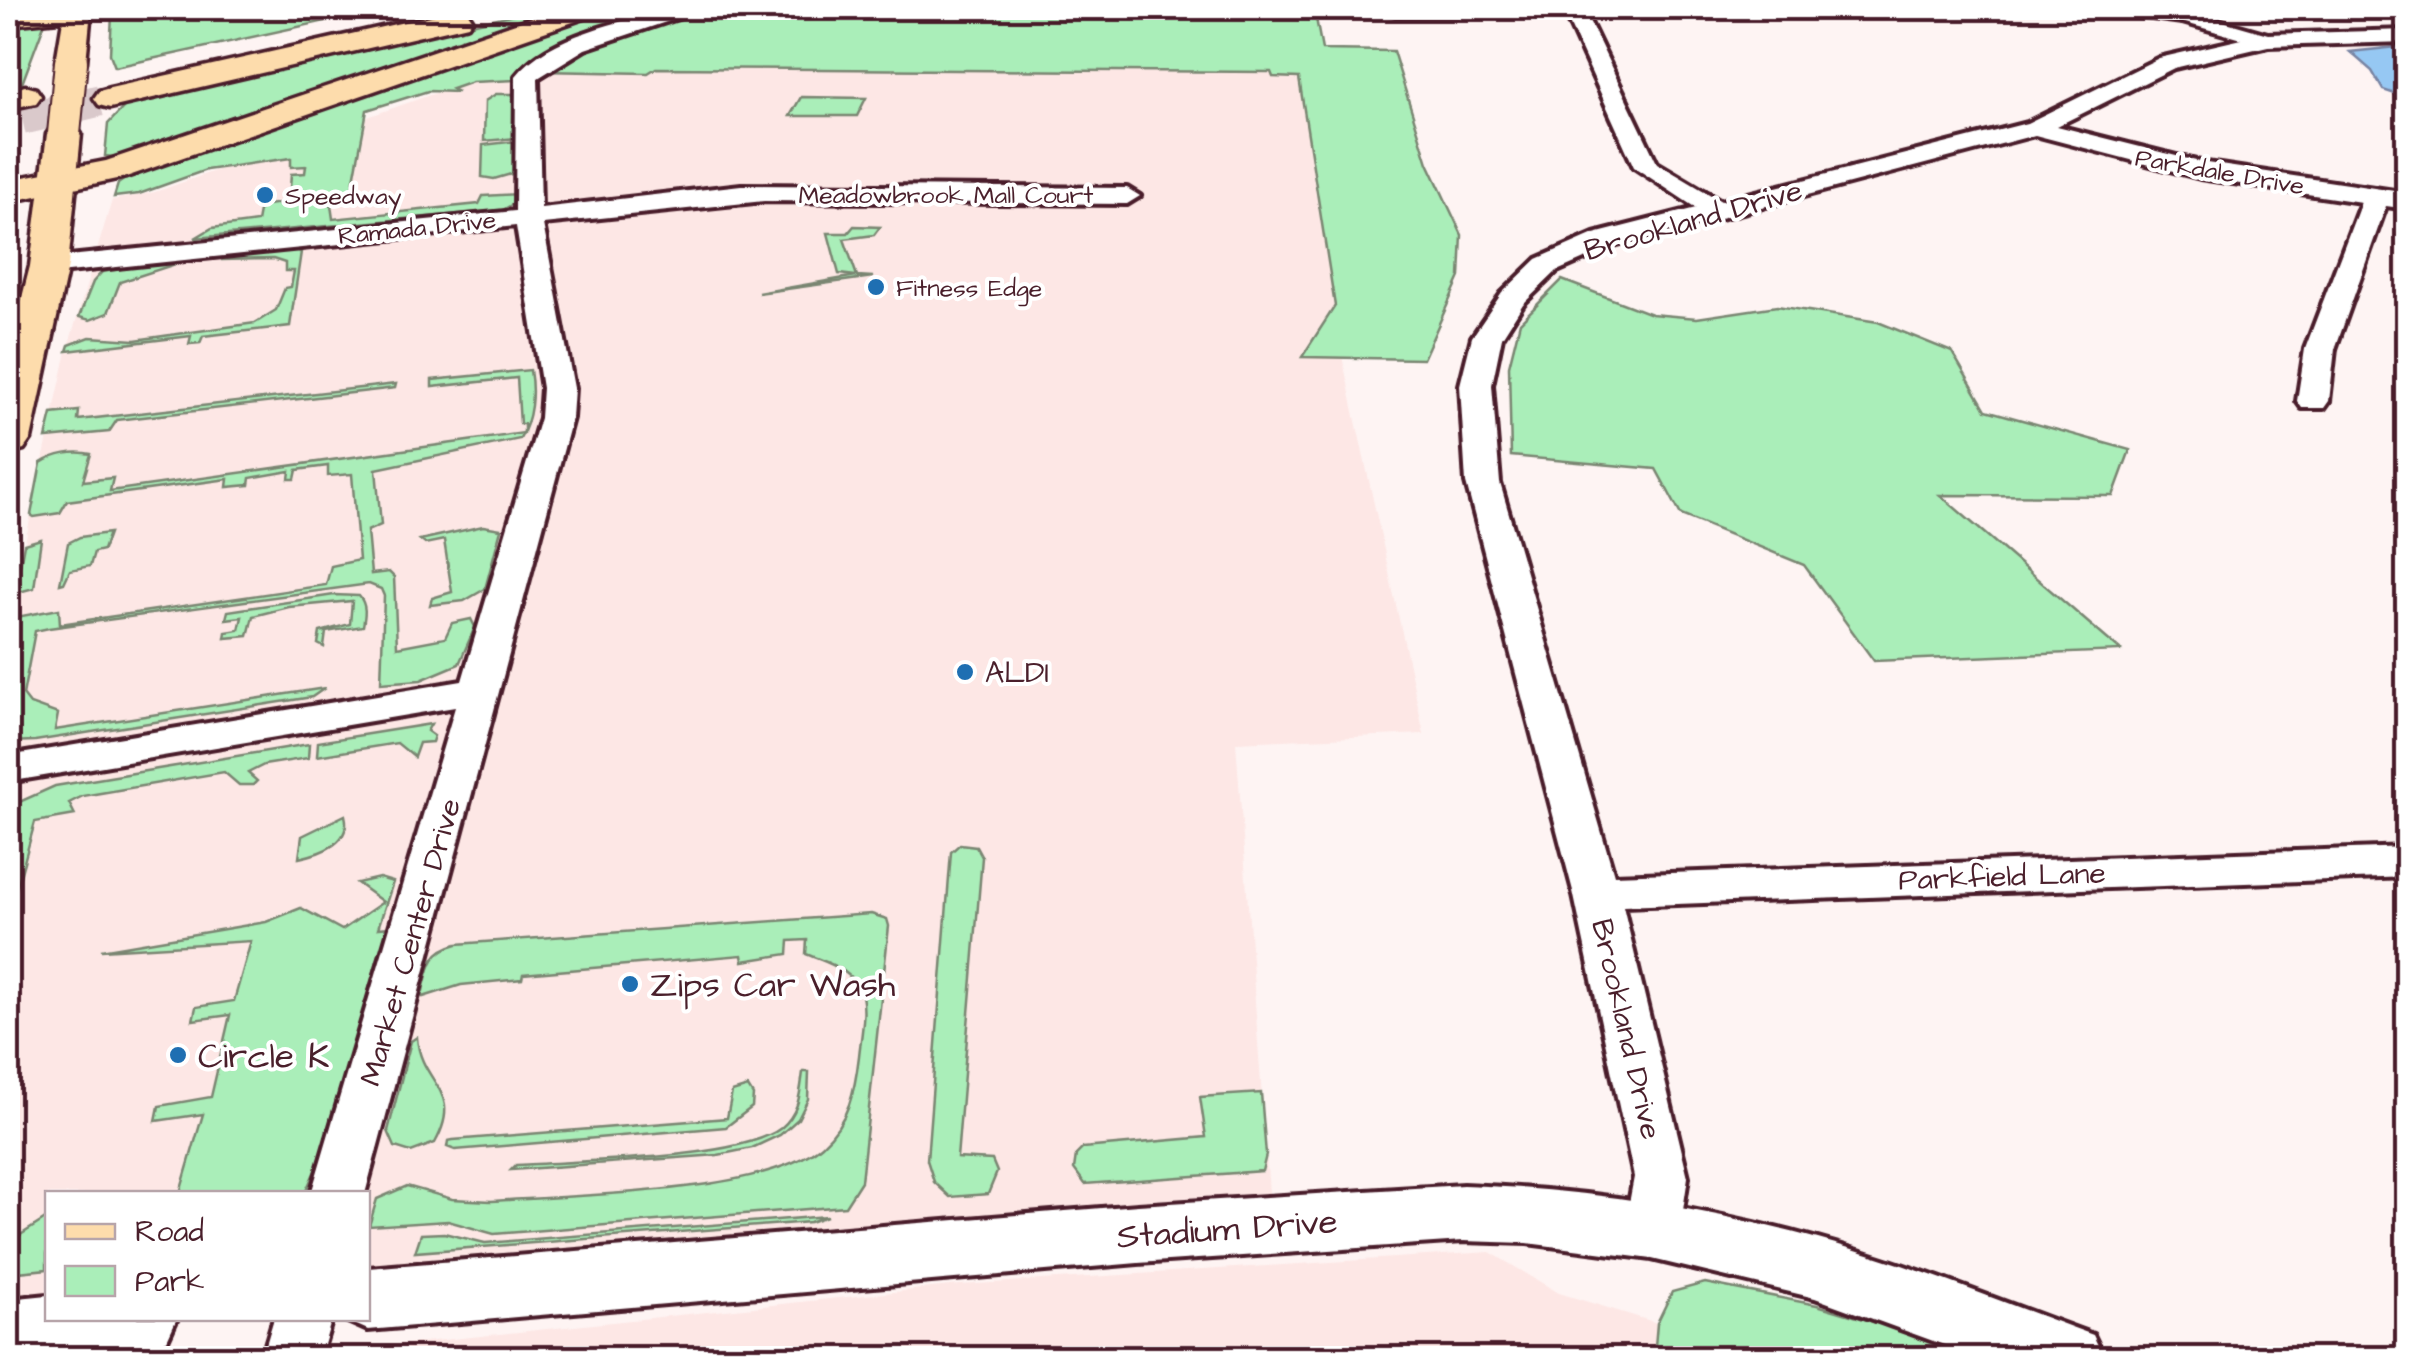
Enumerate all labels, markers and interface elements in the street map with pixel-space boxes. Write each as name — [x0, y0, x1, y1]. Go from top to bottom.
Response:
street label: Parkdale Drive — [2132, 140, 2307, 205]
street label: Brookland Drive — [1579, 170, 1807, 272]
street label: Meadowbrook Mall Court — [799, 178, 1093, 213]
place label: Speedway — [285, 179, 402, 215]
marker: Speedway — [254, 184, 276, 206]
street label: Ramada Drive — [336, 203, 498, 254]
place label: Fitness Edge — [896, 271, 1042, 307]
marker: Fitness Edge — [865, 276, 887, 298]
place label: ALDI — [985, 652, 1049, 694]
marker: ALDI — [954, 661, 976, 683]
street label: Market Center Drive — [350, 794, 472, 1091]
street label: Parkfield Lane — [1898, 852, 2106, 902]
street label: Brookland Drive — [1580, 915, 1672, 1143]
place label: Zips Car Wash — [650, 961, 895, 1010]
marker: Zips Car Wash — [619, 973, 641, 995]
place label: Circle K — [198, 1032, 329, 1081]
marker: Circle K — [167, 1044, 189, 1066]
legend — [45, 1191, 370, 1321]
street label: Stadium Drive — [1115, 1197, 1339, 1262]
text: Road — [135, 1211, 204, 1253]
text: Park — [135, 1261, 204, 1303]

